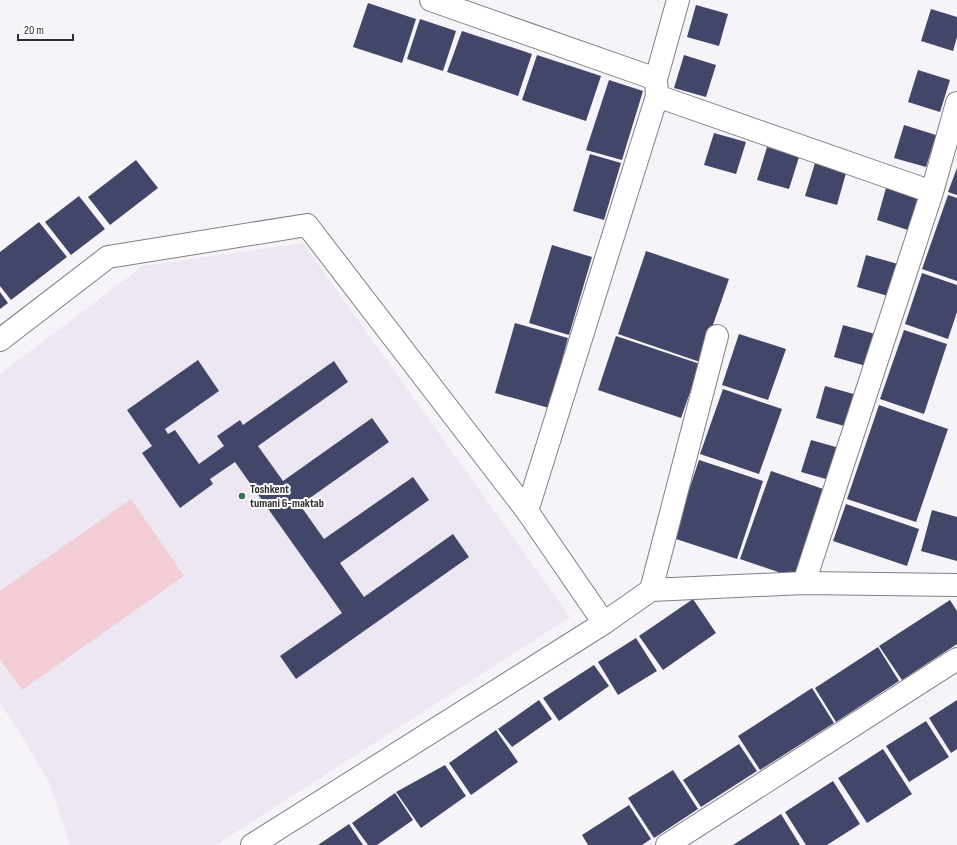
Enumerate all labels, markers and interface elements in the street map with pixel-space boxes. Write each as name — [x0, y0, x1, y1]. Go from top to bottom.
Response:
scale bar — [18, 16, 73, 42]
text: 20 m — [24, 23, 44, 38]
place label: Toshkent tumani 6-maktab — [250, 482, 324, 511]
marker: Toshkent tumani 6-maktab — [237, 491, 247, 501]

